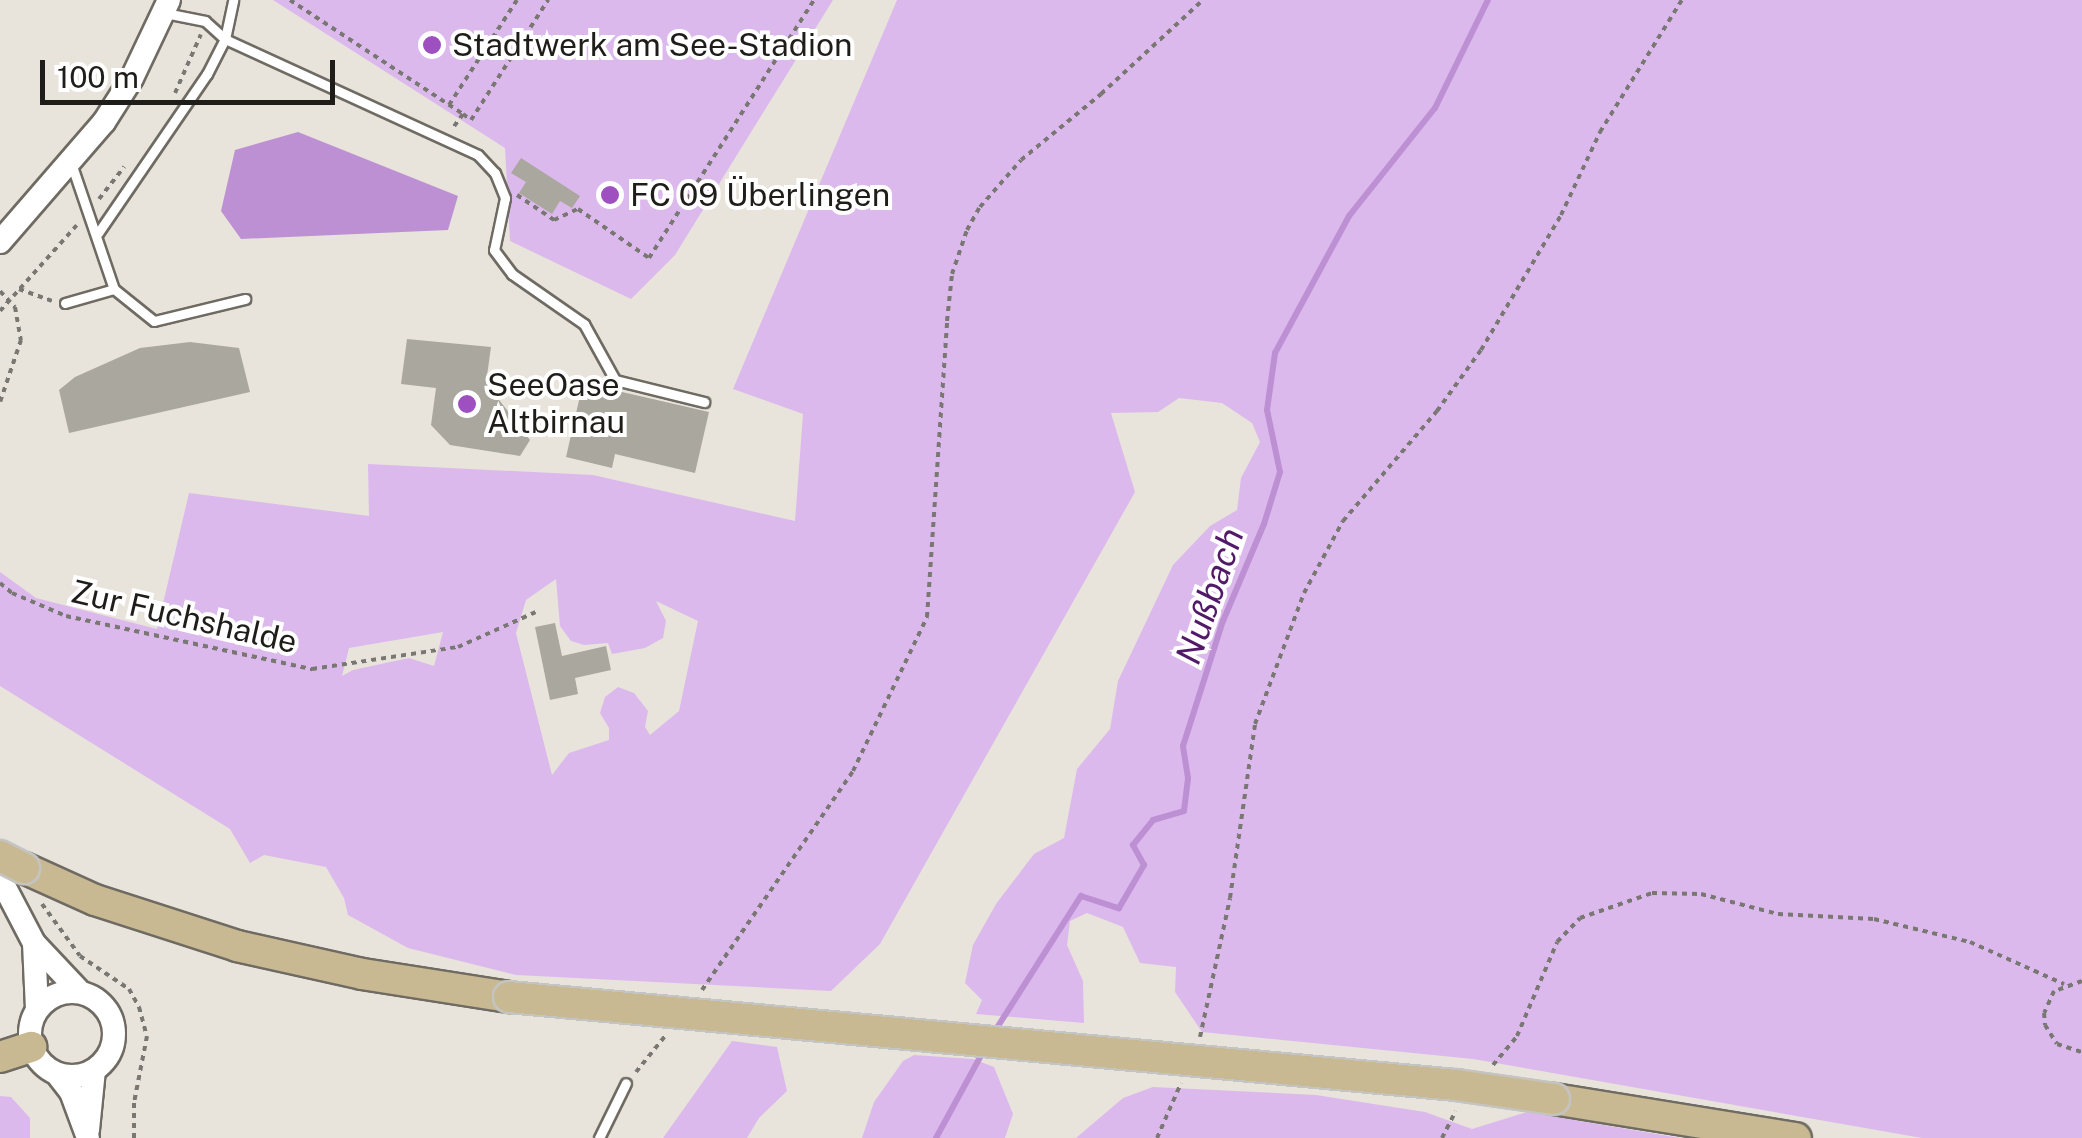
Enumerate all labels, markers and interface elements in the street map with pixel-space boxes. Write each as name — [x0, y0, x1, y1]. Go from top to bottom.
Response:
place label: Stadtwerk am See-Stadion — [452, 26, 853, 64]
marker: Stadtwerk am See-Stadion — [421, 34, 443, 56]
scale bar — [45, 40, 340, 102]
text: 100 m — [57, 59, 139, 95]
place label: FC 09 Überlingen — [630, 176, 890, 214]
marker: FC 09 Überlingen — [599, 184, 621, 206]
place label: SeeOase Altbirnau — [487, 367, 625, 442]
marker: SeeOase Altbirnau — [456, 393, 478, 415]
water label: Nußbach — [1167, 522, 1253, 670]
street label: Zur Fuchshalde — [67, 572, 301, 662]

